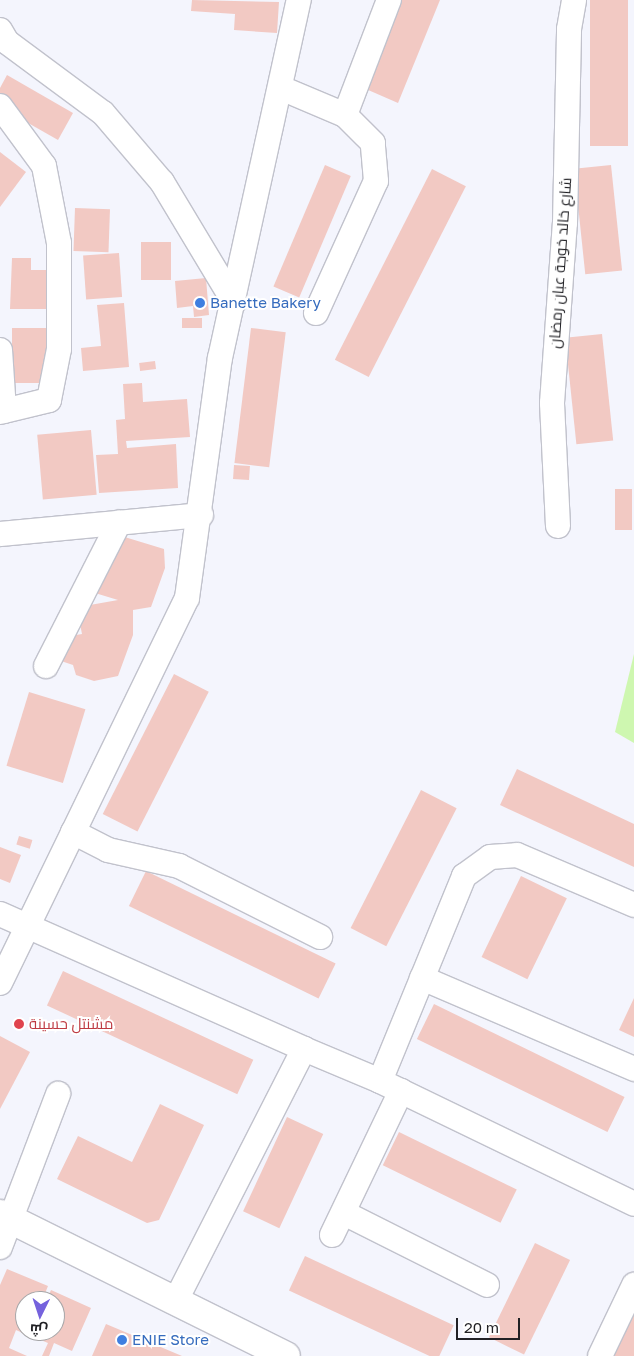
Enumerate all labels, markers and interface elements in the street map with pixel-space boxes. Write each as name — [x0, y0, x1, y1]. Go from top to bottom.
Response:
street label: شارع خالد خوجة عبان رمضان — [545, 177, 575, 349]
place label: Banette Bakery — [210, 294, 321, 312]
marker: Banette Bakery — [194, 297, 206, 309]
place label: مشنتل حسينة — [29, 1015, 113, 1033]
marker: مشنتل حسينة — [13, 1018, 25, 1030]
north arrow — [15, 1291, 65, 1341]
scale bar — [459, 1308, 523, 1340]
text: 20 m — [464, 1318, 499, 1336]
text: ش — [29, 1321, 49, 1340]
place label: ENIE Store — [132, 1331, 209, 1349]
marker: ENIE Store — [116, 1334, 128, 1346]

